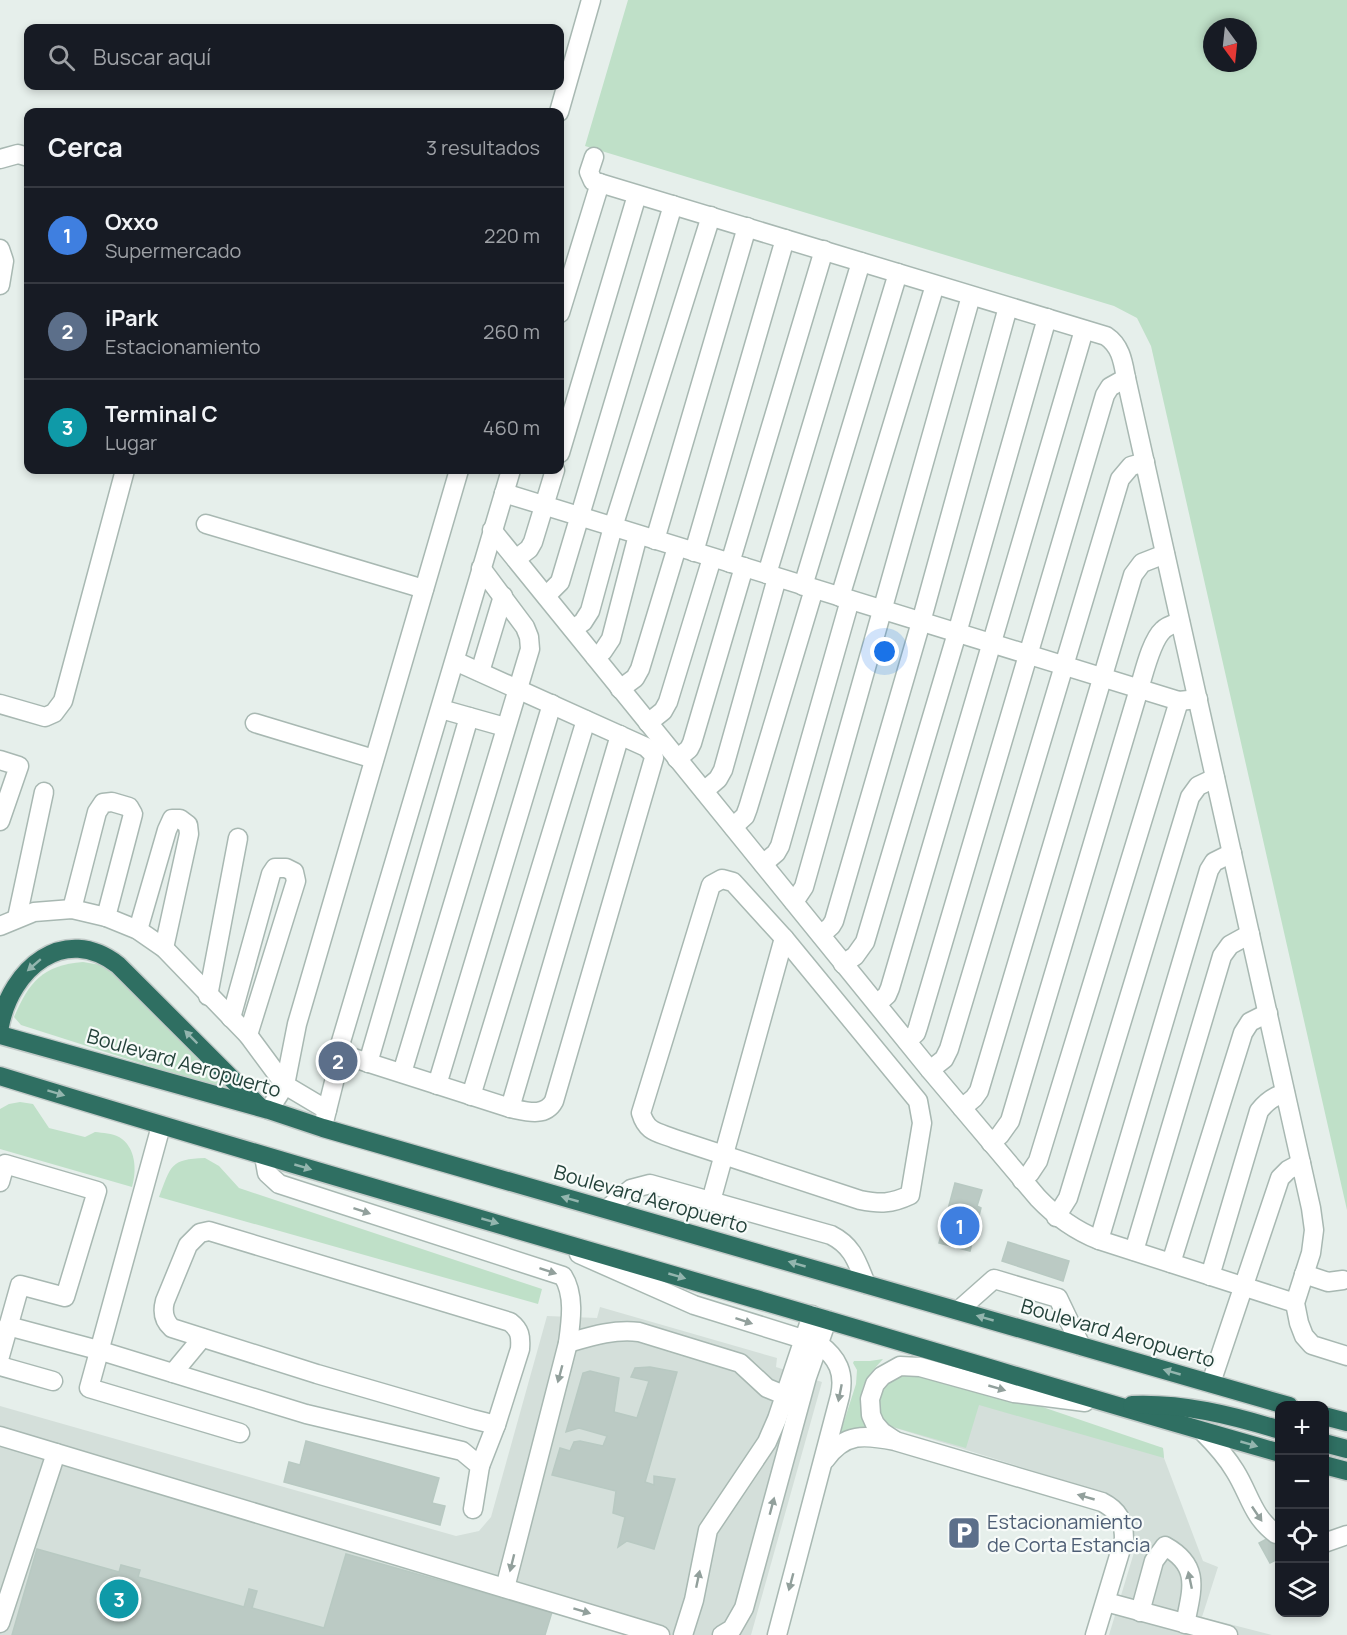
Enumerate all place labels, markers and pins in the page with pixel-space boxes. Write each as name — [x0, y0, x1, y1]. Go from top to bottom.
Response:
pin: 2 — [318, 1038, 358, 1084]
pin: 1 — [940, 1204, 980, 1248]
place label: Estacionamiento de Corta Estancia — [987, 1508, 1150, 1558]
parking icon: Estacionamiento de Corta Estancia — [946, 1515, 982, 1551]
pin: 3 — [100, 1576, 138, 1622]

